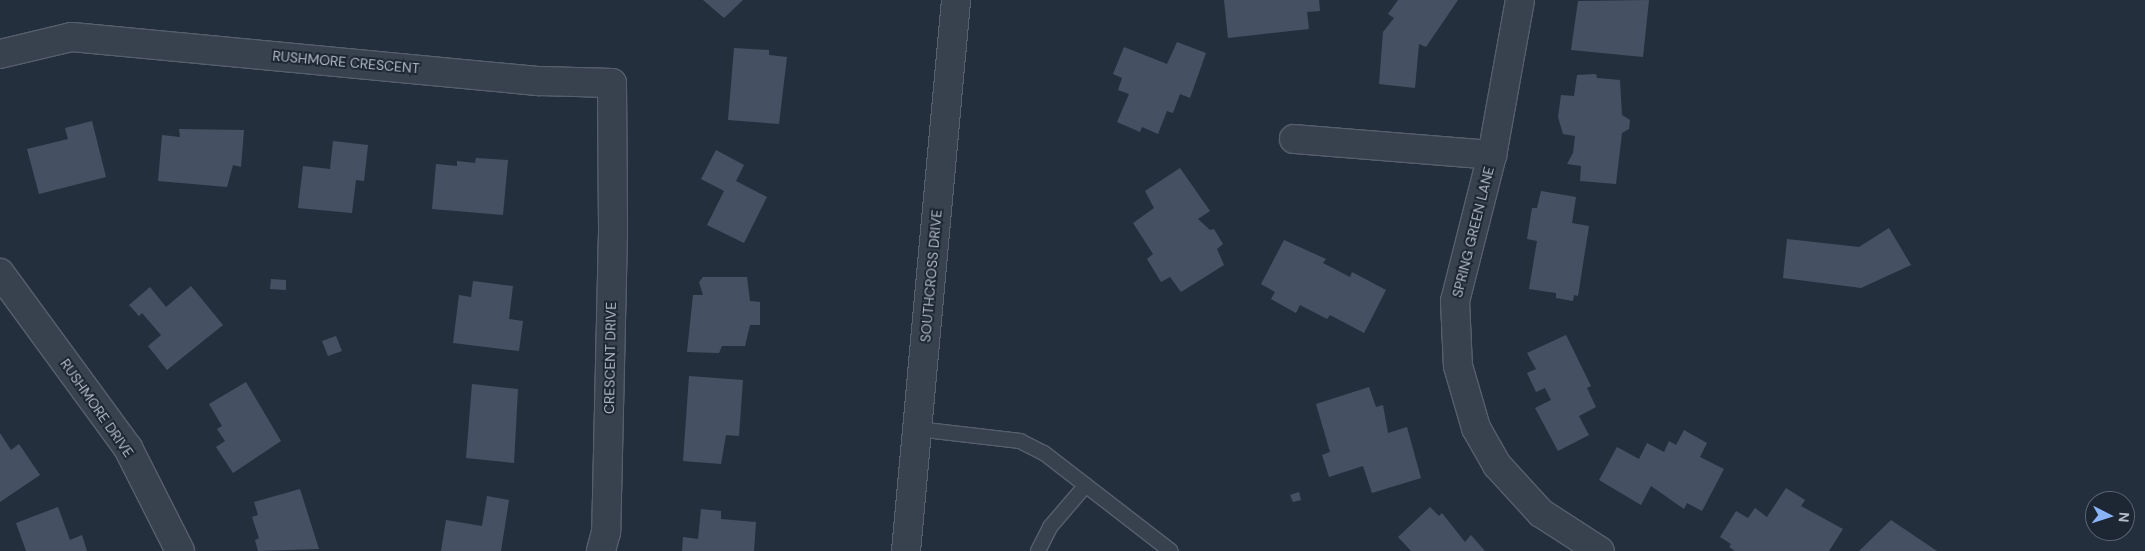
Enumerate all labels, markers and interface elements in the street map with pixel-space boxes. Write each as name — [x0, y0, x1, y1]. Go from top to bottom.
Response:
street label: RUSHMORE CRESCENT — [272, 47, 420, 77]
street label: SPRING GREEN LANE — [1449, 165, 1497, 299]
street label: SOUTHCROSS DRIVE — [917, 209, 945, 343]
street label: CRESCENT DRIVE — [601, 302, 619, 414]
street label: RUSHMORE DRIVE — [57, 356, 137, 460]
north arrow — [2085, 491, 2135, 541]
text: N — [2115, 511, 2133, 523]

